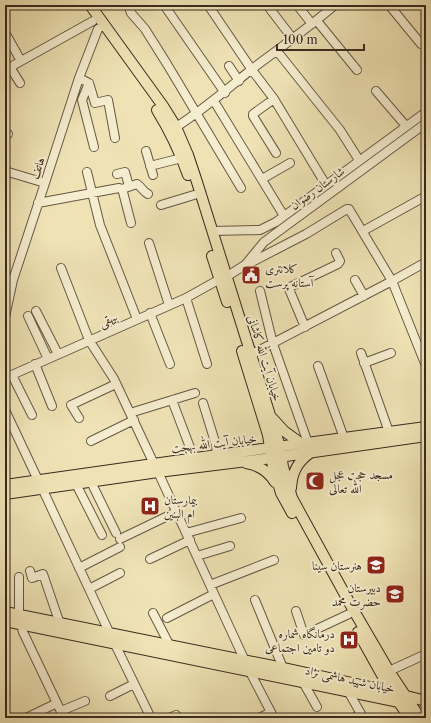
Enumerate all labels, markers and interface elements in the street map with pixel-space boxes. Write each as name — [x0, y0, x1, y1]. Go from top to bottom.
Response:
scale bar — [277, 26, 364, 52]
text: 100 m — [283, 32, 318, 47]
street label: هاتف — [26, 155, 48, 181]
street label: شارستان رضوان — [287, 163, 348, 214]
place label: کلانتری آستانه پرست — [265, 261, 315, 291]
public building icon: کلانتری آستانه پرست — [240, 264, 262, 286]
street label: بیهقی — [96, 308, 121, 332]
street label: خیابان آیت الله کاشانی — [244, 312, 287, 403]
street label: خیابان آیت الله بهجت — [170, 428, 258, 457]
place label: مسجد حجت عجل الله تعالی — [329, 467, 393, 496]
mosque icon: مسجد حجت عجل الله تعالی — [304, 470, 326, 492]
place label: بیمارستان ام البنین — [164, 492, 197, 525]
hospital icon: بیمارستان ام البنین — [139, 495, 161, 517]
school or university icon: هنرستان سینا — [365, 554, 387, 576]
place label: هنرستان سینا — [312, 558, 362, 573]
place label: دبیرستان حضرت محمد — [332, 580, 381, 610]
school or university icon: دبیرستان حضرت محمد — [384, 583, 406, 605]
place label: درمانگاه شماره دو تامین اجتماعی — [265, 626, 335, 656]
hospital icon: درمانگاه شماره دو تامین اجتماعی — [338, 629, 360, 651]
street label: خیابان شهید هاشمی نژاد — [303, 662, 396, 698]

